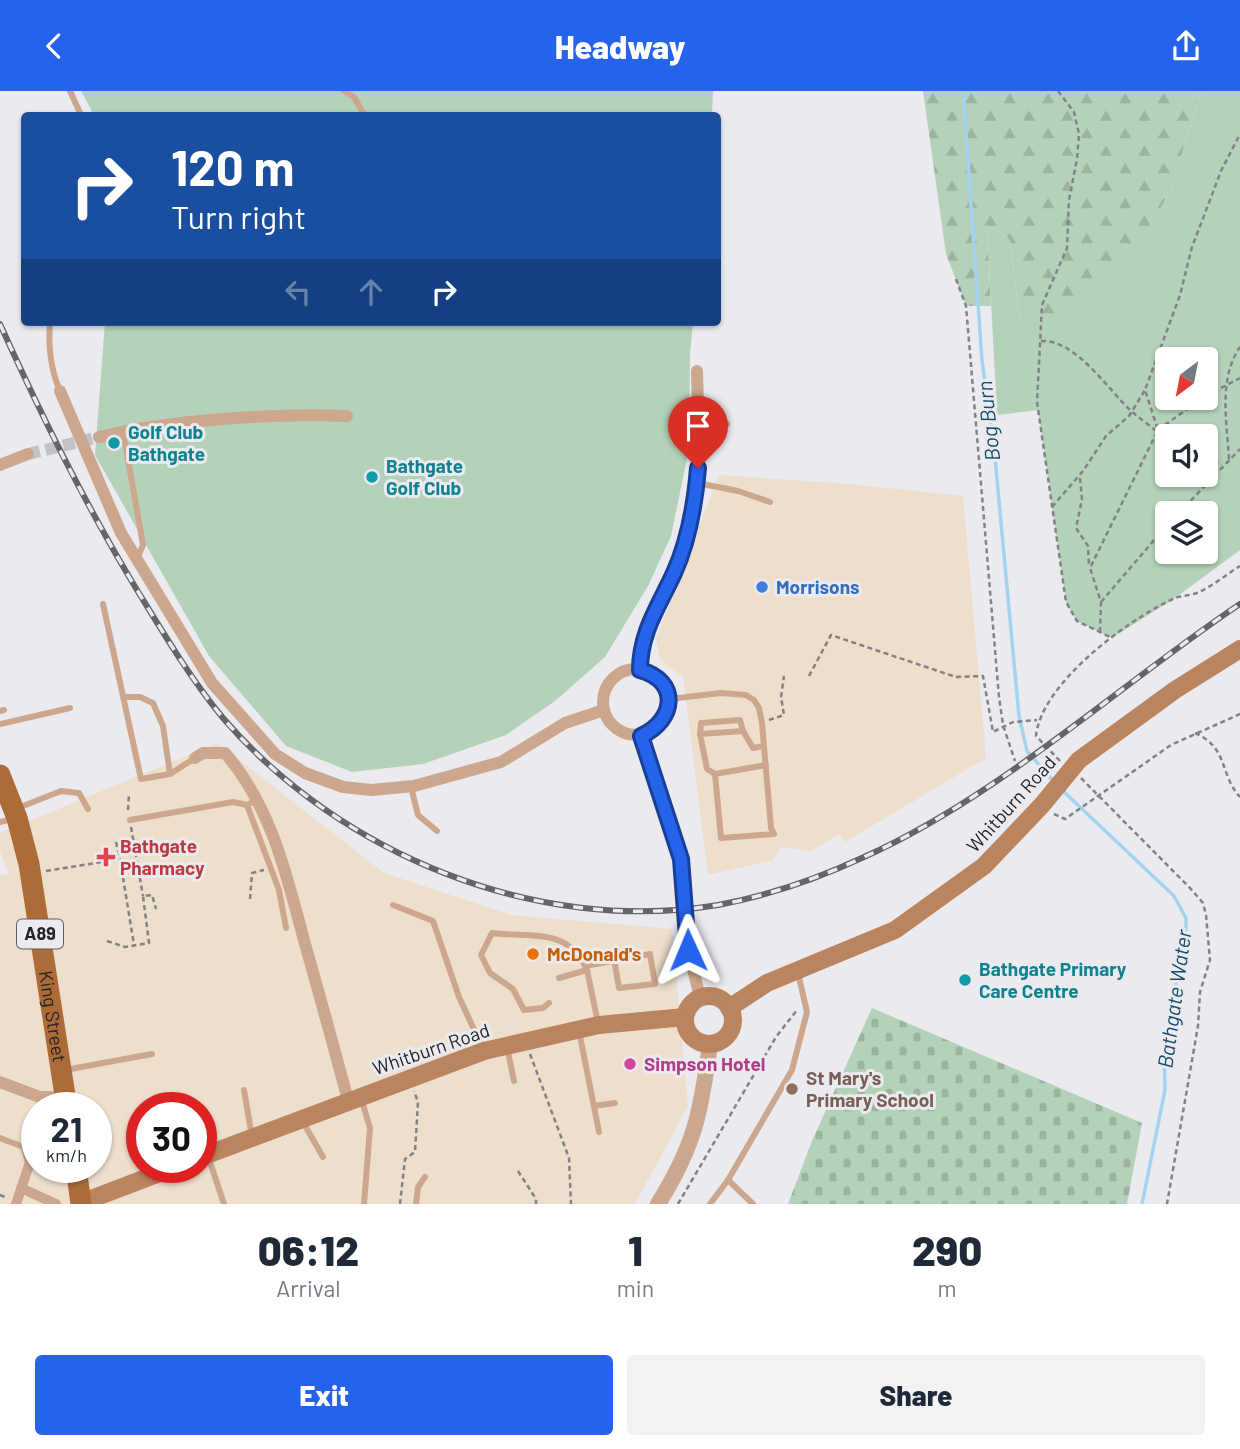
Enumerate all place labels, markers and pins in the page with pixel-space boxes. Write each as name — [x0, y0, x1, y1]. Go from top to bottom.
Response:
pin — [668, 396, 728, 468]
place label: Golf Club Bathgate — [128, 420, 205, 465]
marker: Golf Club Bathgate — [106, 435, 122, 451]
place label: Bathgate Golf Club — [386, 454, 463, 499]
marker: Bathgate Golf Club — [364, 469, 380, 485]
place label: Morrisons — [776, 575, 860, 598]
marker: Morrisons — [754, 579, 770, 595]
place label: Bathgate Pharmacy — [120, 834, 205, 879]
marker: Bathgate Pharmacy — [98, 849, 114, 865]
place label: McDonald's — [547, 942, 641, 965]
marker: McDonald's — [525, 946, 541, 962]
place label: Bathgate Primary Care Centre — [979, 957, 1127, 1002]
marker: Bathgate Primary Care Centre — [957, 972, 973, 988]
place label: Simpson Hotel — [644, 1052, 765, 1075]
marker: Simpson Hotel — [622, 1056, 638, 1072]
place label: St Mary's Primary School — [806, 1066, 934, 1111]
marker: St Mary's Primary School — [784, 1081, 800, 1097]

